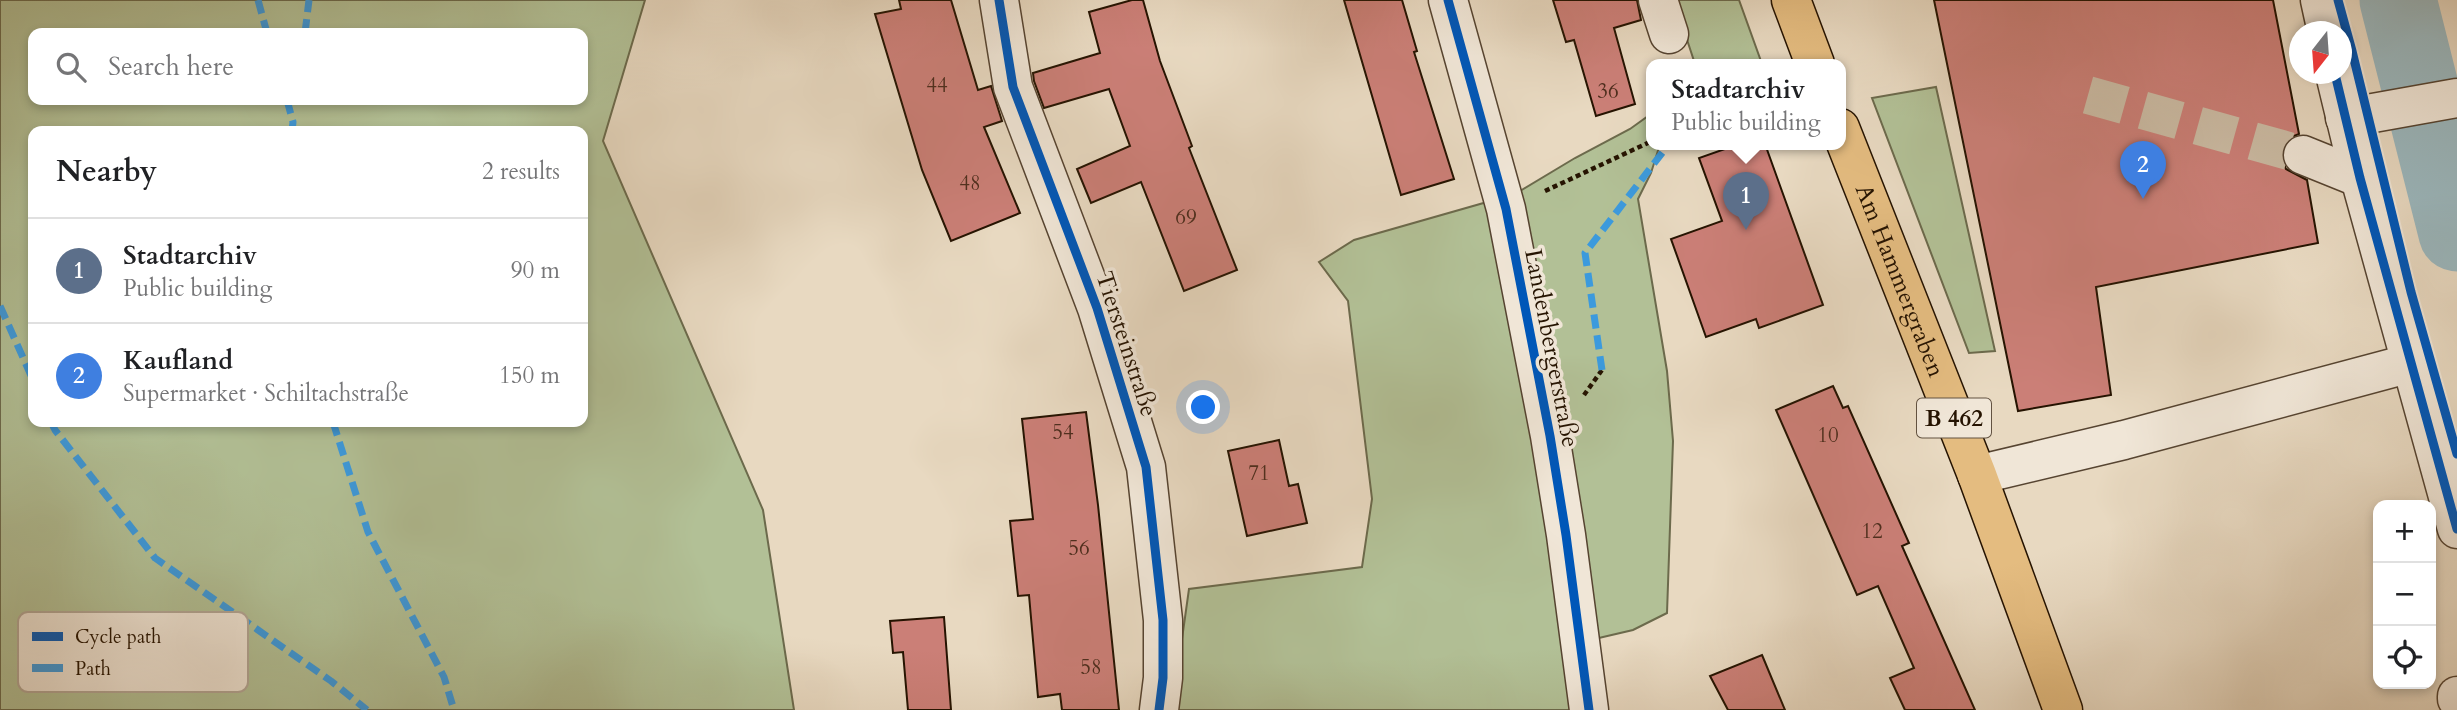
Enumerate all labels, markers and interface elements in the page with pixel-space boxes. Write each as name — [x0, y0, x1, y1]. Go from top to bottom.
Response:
north arrow — [2289, 21, 2352, 84]
search box — [28, 28, 588, 105]
icon: search — [52, 48, 90, 86]
text: Search here — [108, 49, 234, 84]
popup — [1646, 59, 1846, 150]
house number: 44 — [926, 71, 948, 100]
text: Stadtarchiv — [1671, 72, 1805, 107]
house number: 36 — [1597, 77, 1619, 106]
text: Public building — [1671, 107, 1821, 138]
pin: 2 — [2120, 141, 2166, 199]
text: Nearby — [56, 151, 157, 192]
text: 2 results — [482, 156, 560, 187]
house number: 48 — [959, 169, 981, 198]
pin: 1 — [1723, 172, 1769, 230]
street label: Am Hammergraben — [1847, 180, 1953, 382]
house number: 69 — [1175, 203, 1197, 232]
text: Stadtarchiv — [123, 238, 257, 273]
street label: Landenbergerstraße — [1516, 246, 1587, 450]
text: 1 — [73, 255, 85, 286]
text: 90 m — [511, 255, 560, 286]
street label: Tiersteinstraße — [1088, 267, 1166, 421]
text: Public building — [123, 273, 273, 304]
text: Kaufland — [123, 343, 233, 378]
text: 2 — [73, 360, 85, 391]
text: 150 m — [499, 360, 560, 391]
text: Supermarket · Schiltachstraße — [123, 378, 409, 409]
your location — [1186, 390, 1220, 424]
road number: B 462 — [1917, 398, 1991, 438]
house number: 54 — [1052, 418, 1074, 447]
house number: 10 — [1817, 421, 1839, 450]
house number: 71 — [1248, 459, 1270, 488]
map controls — [2373, 500, 2436, 689]
button: + — [2373, 500, 2436, 563]
house number: 12 — [1861, 517, 1883, 546]
house number: 56 — [1068, 534, 1090, 563]
button: − — [2373, 563, 2436, 626]
legend — [18, 612, 248, 692]
text: Cycle path — [75, 624, 162, 650]
button: locate — [2373, 626, 2436, 689]
house number: 58 — [1080, 653, 1102, 682]
text: Path — [75, 656, 111, 682]

